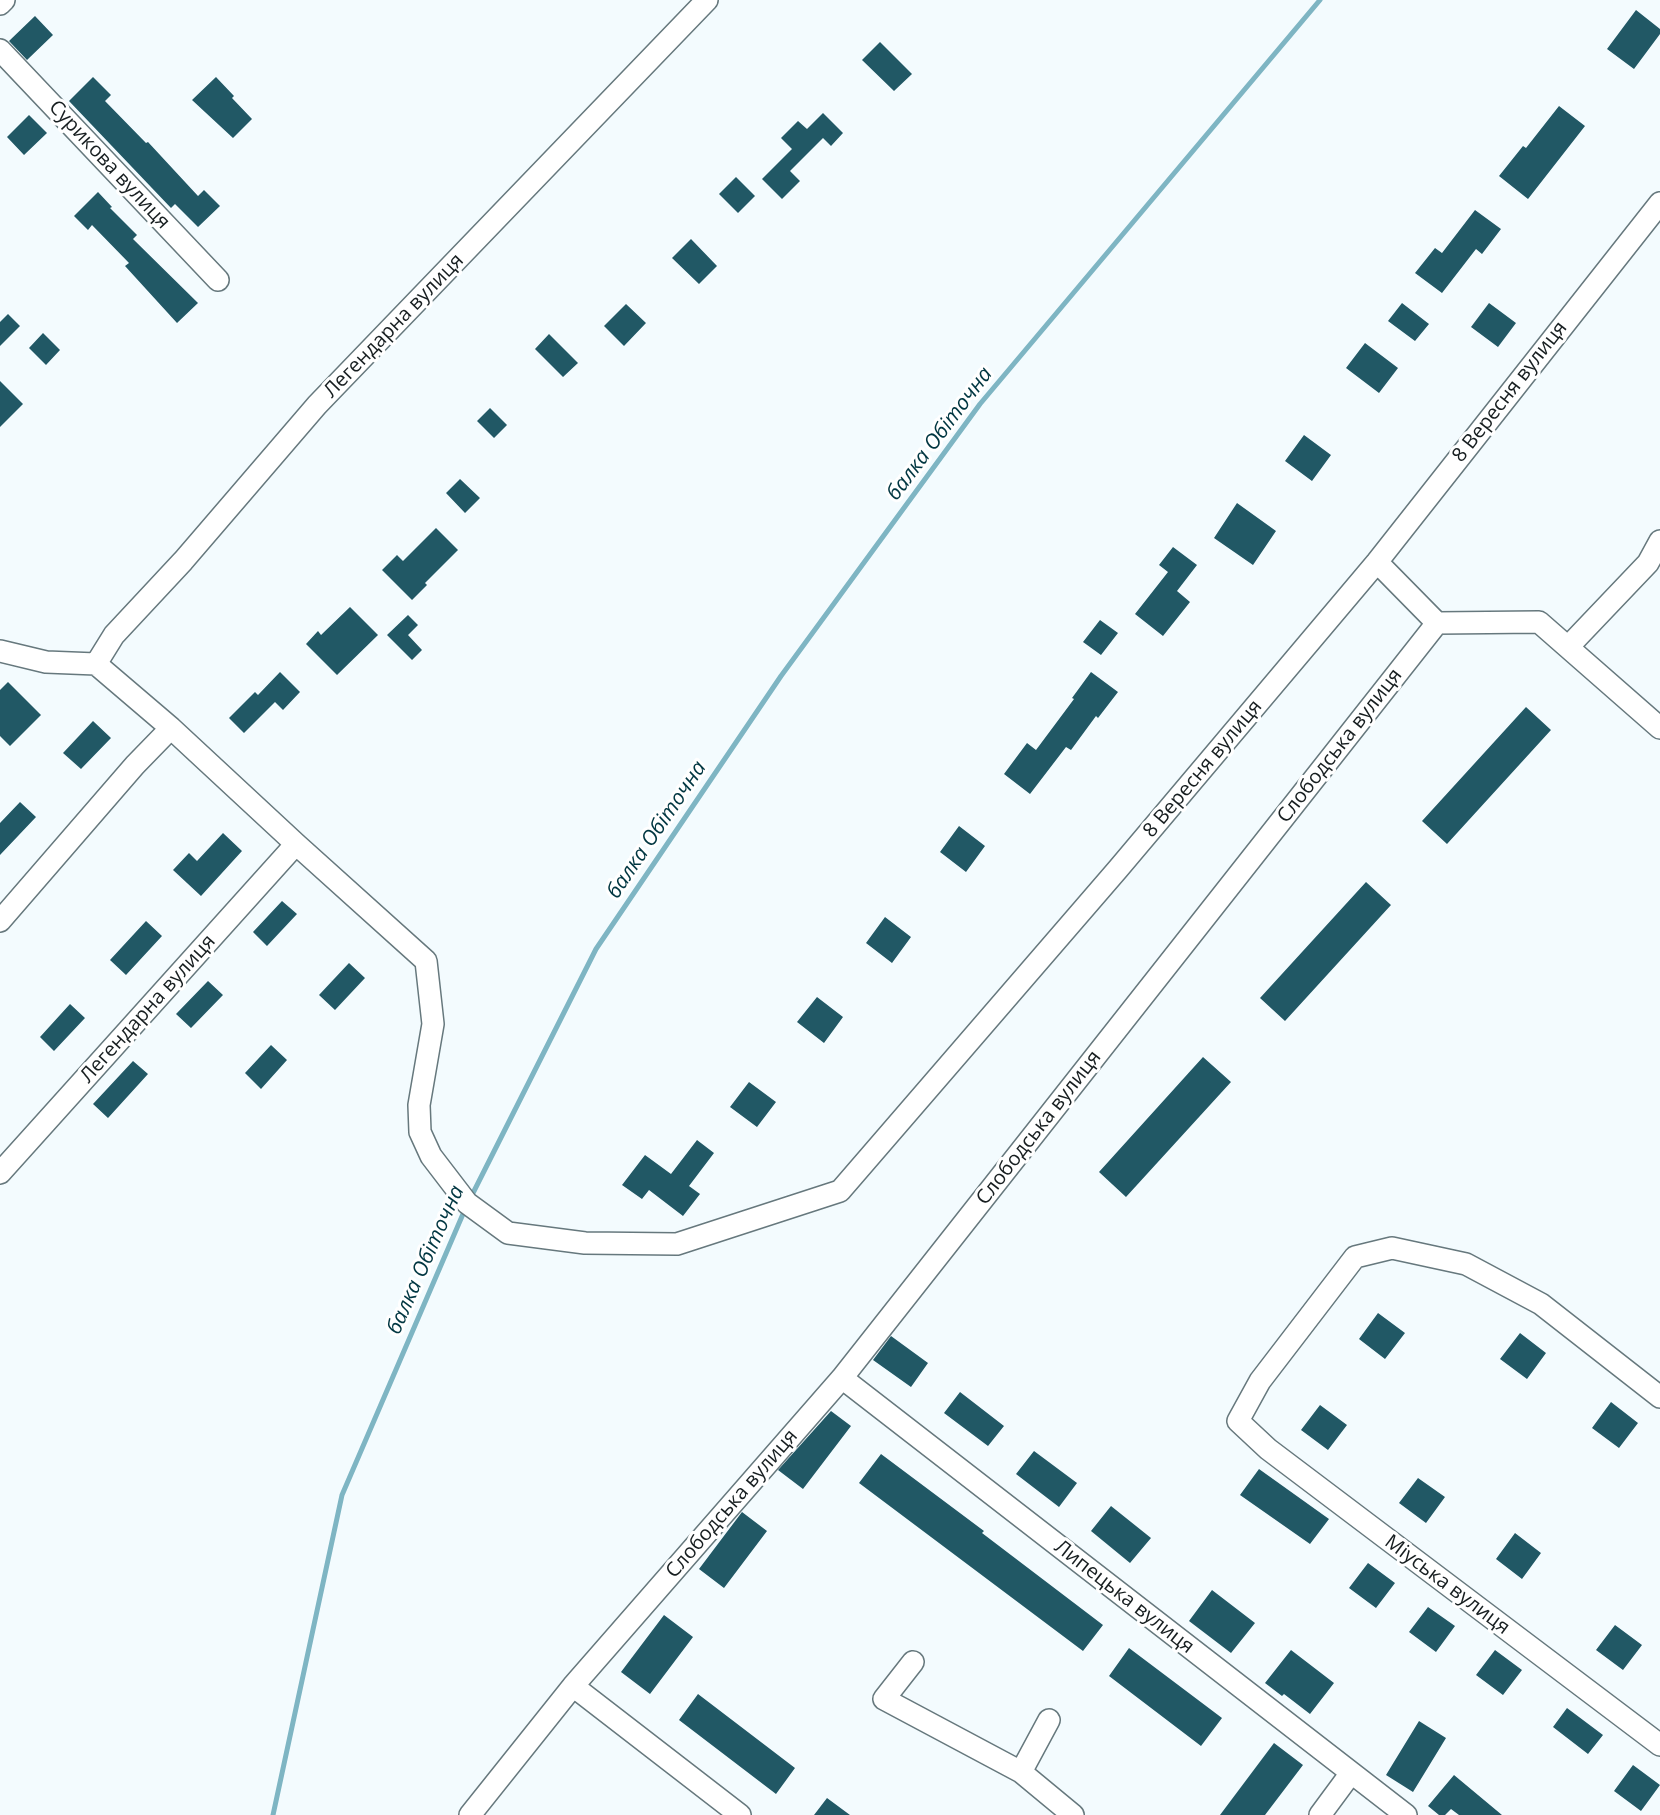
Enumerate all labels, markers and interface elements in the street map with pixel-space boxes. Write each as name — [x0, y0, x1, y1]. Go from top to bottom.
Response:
street label: Сурикова вулиця — [43, 96, 175, 234]
street label: Легендарна вулиця — [319, 249, 469, 403]
street label: 8 Вересня вулиця — [1448, 317, 1572, 467]
water label: балка Обіточна — [882, 362, 998, 506]
street label: Слободська вулиця — [1272, 664, 1408, 828]
street label: 8 Вересня вулиця — [1139, 695, 1267, 843]
water label: балка Обіточна — [602, 757, 712, 903]
street label: Легендарна вулиця — [75, 930, 221, 1088]
street label: Слободська вулиця — [971, 1046, 1107, 1210]
water label: балка Обіточна — [382, 1182, 470, 1338]
street label: Слободська вулиця — [661, 1425, 803, 1583]
street label: Міуська вулиця — [1380, 1530, 1514, 1640]
street label: Липецька вулиця — [1049, 1535, 1199, 1659]

